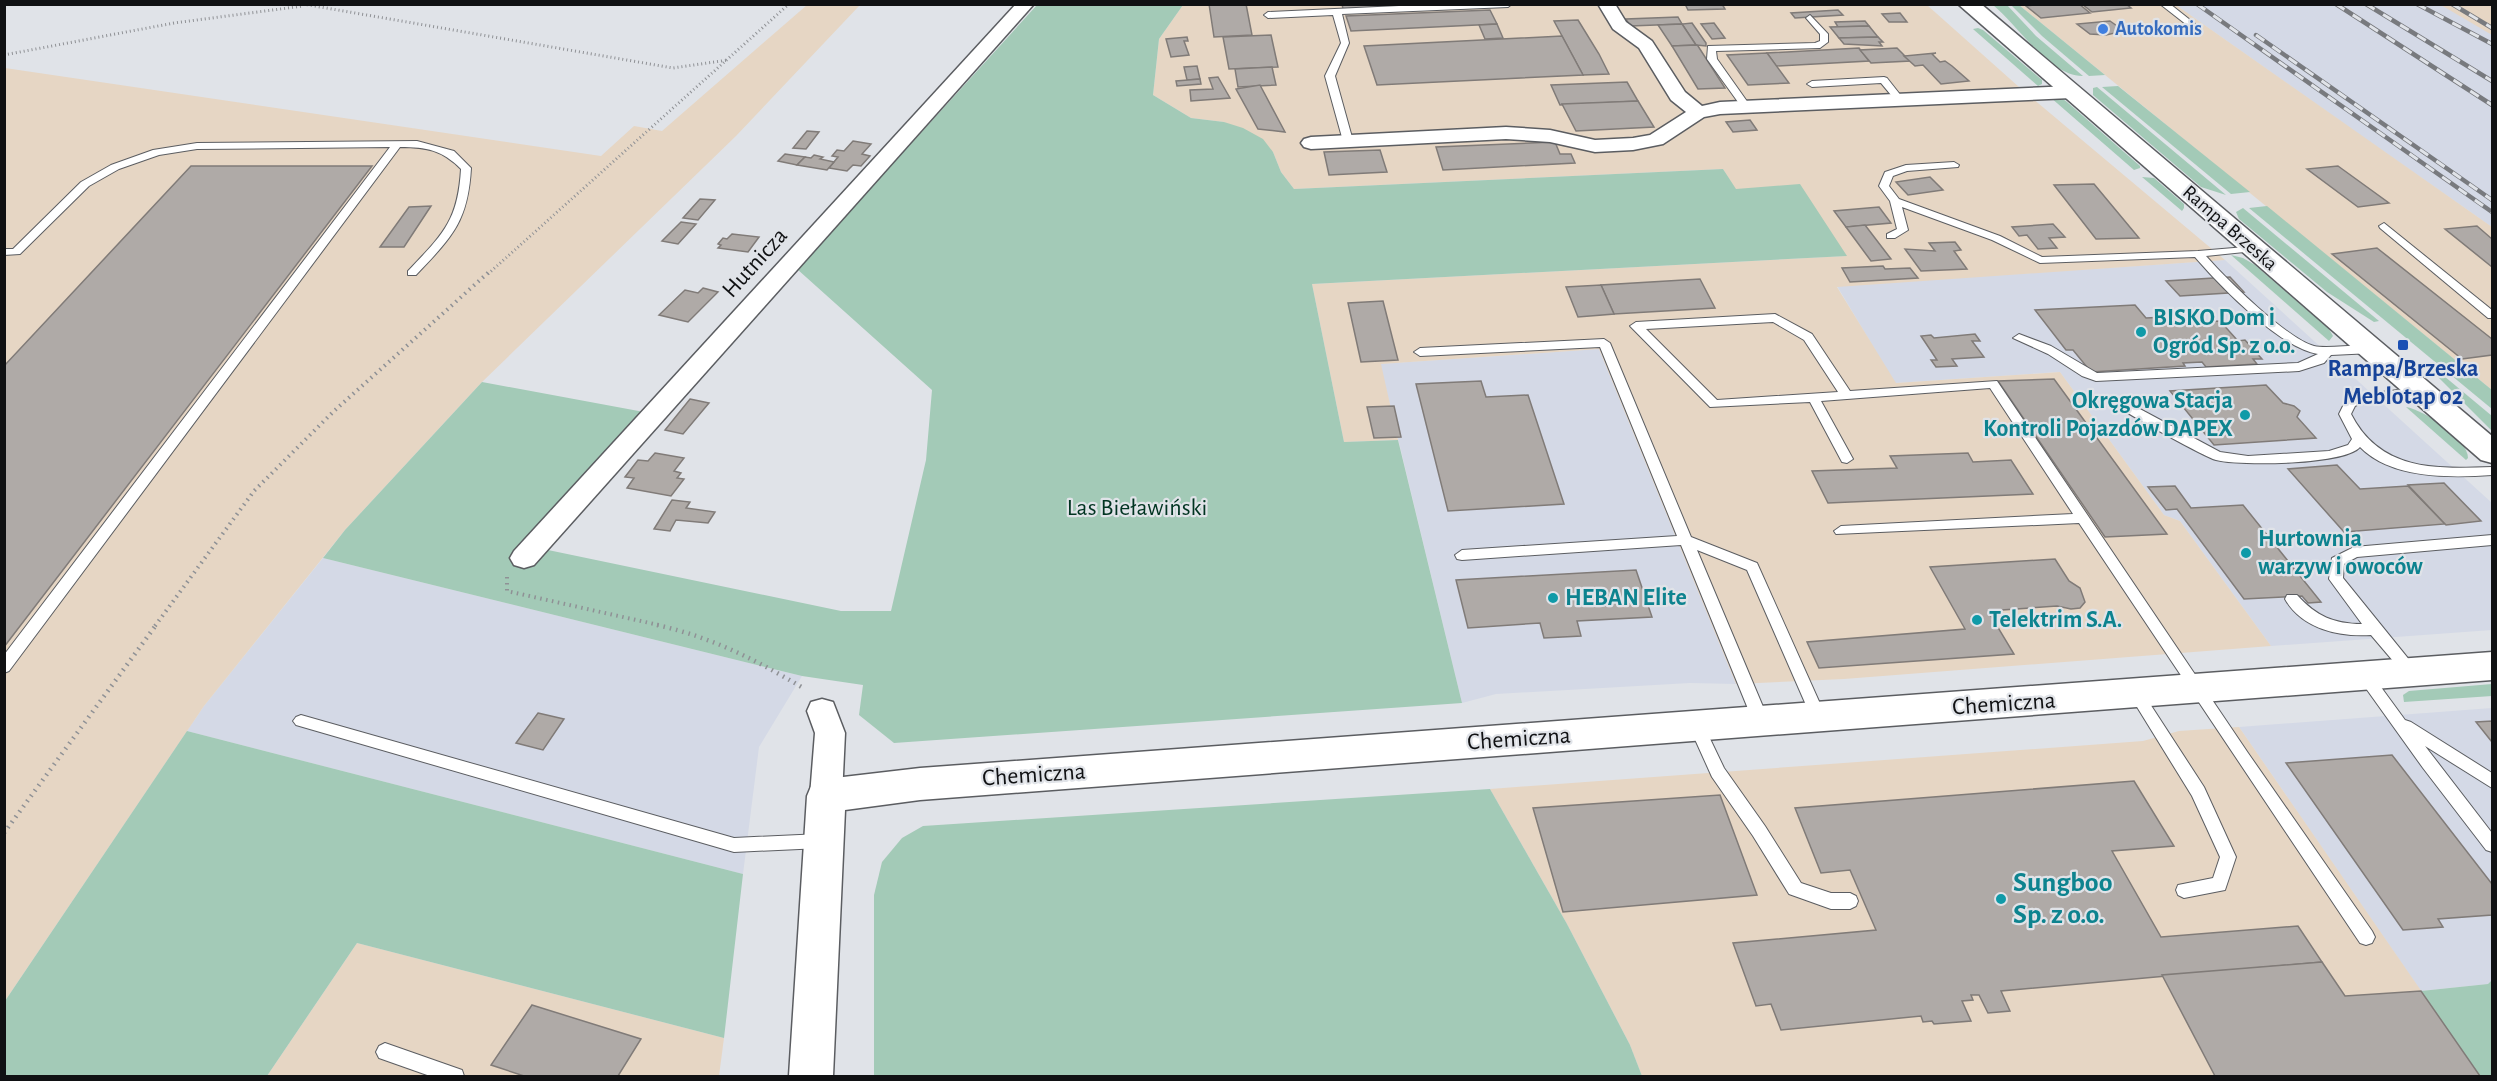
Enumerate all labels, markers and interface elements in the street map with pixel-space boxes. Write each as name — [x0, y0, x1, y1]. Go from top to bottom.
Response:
place label: Autokomis — [2115, 19, 2202, 39]
marker: Autokomis — [2096, 22, 2110, 36]
street label: Rampa Brzeska — [2179, 182, 2281, 274]
street label: Hutnicza — [718, 224, 792, 302]
place label: BISKO Dom i Ogród Sp. z o.o. — [2153, 306, 2296, 358]
marker: BISKO Dom i Ogród Sp. z o.o. — [2134, 325, 2148, 339]
marker: Rampa/Brzeska Meblotap 02 — [2396, 338, 2410, 352]
place label: Rampa/Brzeska Meblotap 02 — [2327, 357, 2479, 409]
place label: Okręgowa Stacja Kontroli Pojazdów DAPEX — [1983, 389, 2233, 441]
marker: Okręgowa Stacja Kontroli Pojazdów DAPEX — [2238, 408, 2252, 422]
park label: Las Bieławiński — [1067, 496, 1207, 520]
place label: Hurtownia warzyw i owoców — [2258, 527, 2423, 579]
marker: Hurtownia warzyw i owoców — [2239, 546, 2253, 560]
place label: HEBAN Elite — [1565, 586, 1687, 610]
marker: HEBAN Elite — [1546, 591, 1560, 605]
place label: Telektrim S.A. — [1989, 608, 2122, 632]
marker: Telektrim S.A. — [1970, 613, 1984, 627]
street label: Chemiczna — [1951, 688, 2057, 720]
street label: Chemiczna — [1466, 723, 1572, 755]
street label: Chemiczna — [981, 759, 1087, 791]
place label: Sungboo Sp. z o.o. — [2013, 869, 2113, 929]
marker: Sungboo Sp. z o.o. — [1994, 892, 2008, 906]

